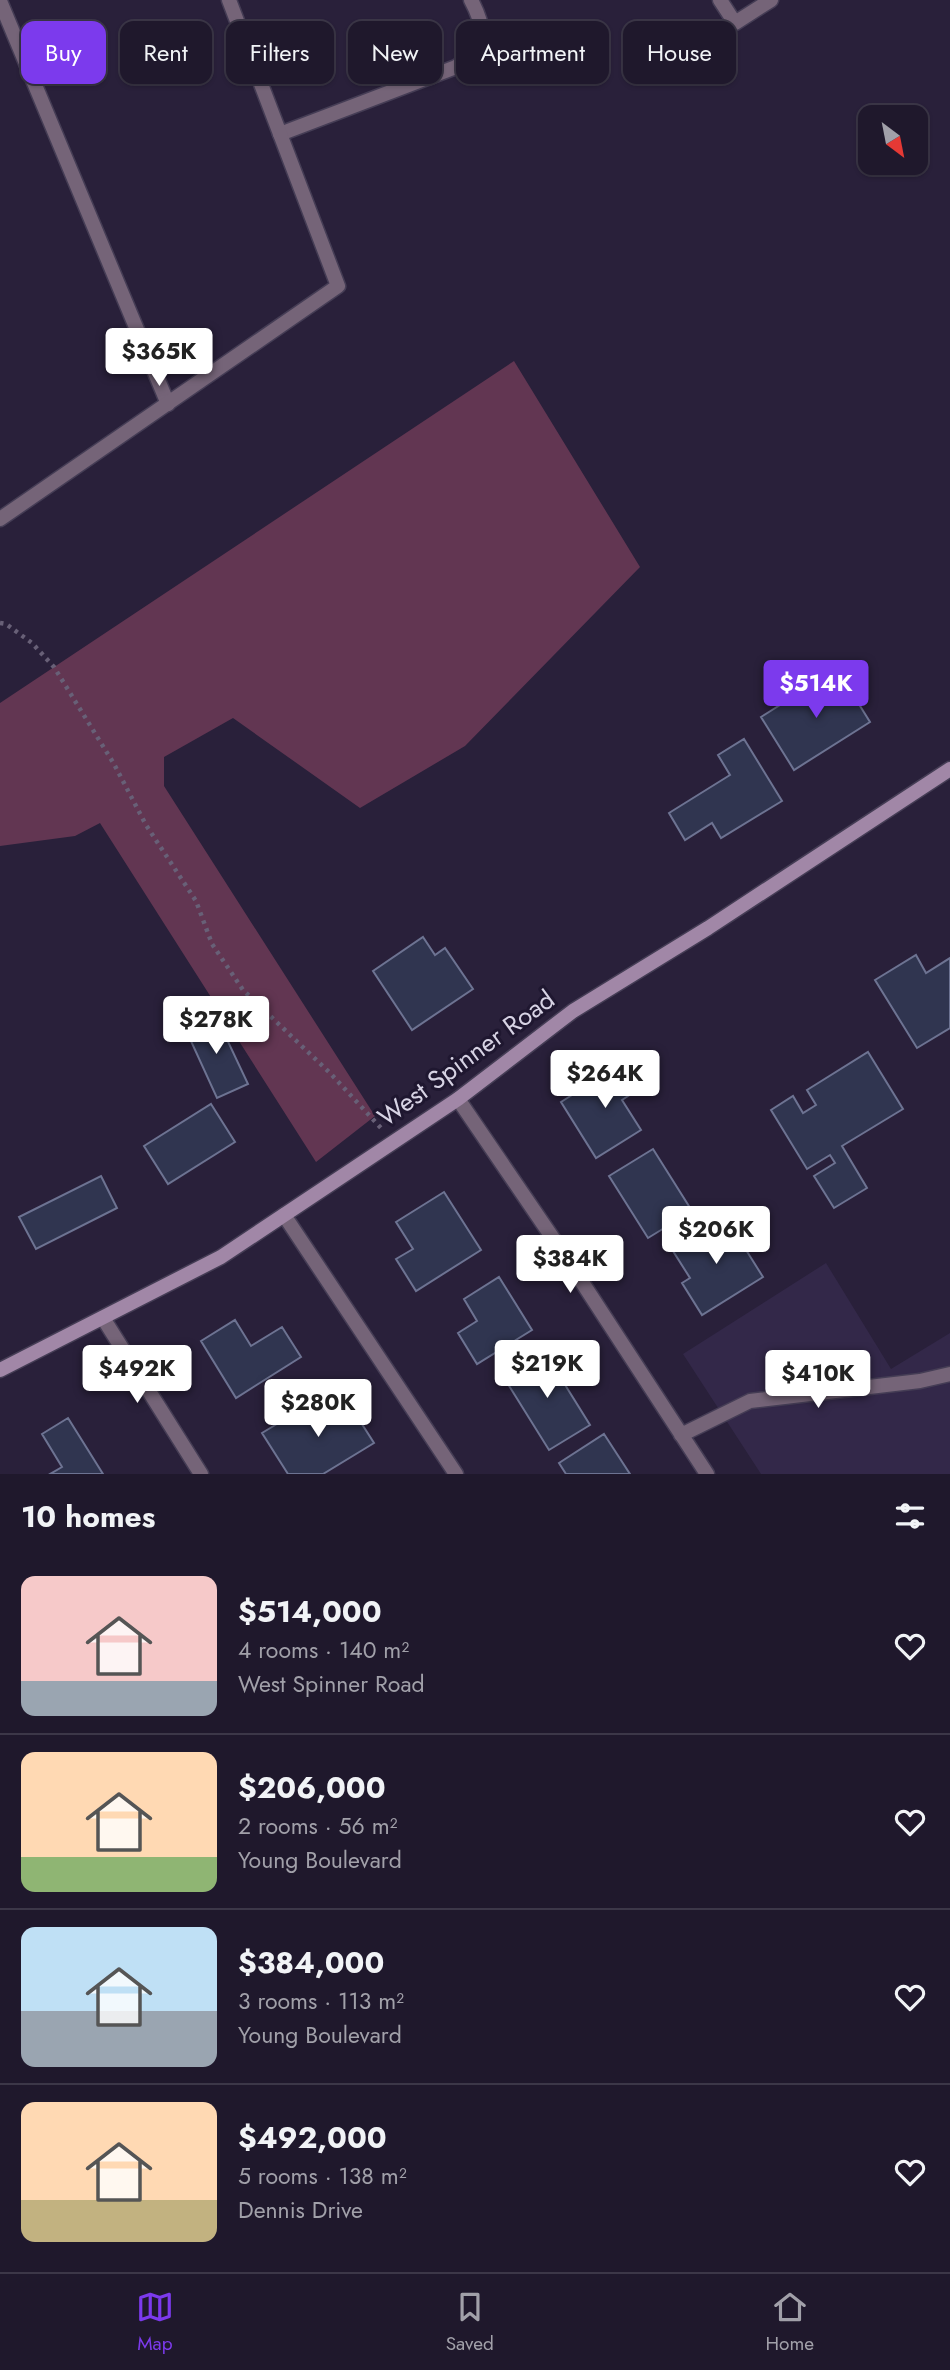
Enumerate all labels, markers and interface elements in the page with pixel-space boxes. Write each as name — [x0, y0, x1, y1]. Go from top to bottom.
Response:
chip: Buy — [21, 21, 106, 84]
chip: Rent — [120, 21, 212, 84]
chip: Filters — [226, 21, 334, 84]
chip: New — [348, 21, 442, 84]
chip: Apartment — [456, 21, 609, 84]
chip: House — [623, 21, 736, 84]
north arrow — [858, 105, 928, 175]
map controls — [858, 105, 928, 175]
pin: $365K — [110, 328, 208, 388]
text: $365K — [122, 334, 196, 368]
pin: $514K — [767, 660, 865, 720]
text: $514K — [780, 666, 852, 700]
street label: West Spinner Road — [370, 981, 562, 1135]
pin: $278K — [167, 996, 265, 1056]
text: $278K — [179, 1002, 253, 1036]
pin: $264K — [556, 1050, 654, 1110]
text: $264K — [567, 1056, 643, 1090]
pin: $206K — [667, 1206, 765, 1266]
text: $206K — [678, 1212, 754, 1246]
pin: $384K — [521, 1236, 619, 1295]
text: $384K — [532, 1241, 608, 1275]
pin: $219K — [498, 1340, 596, 1400]
pin: $492K — [88, 1346, 186, 1405]
text: $219K — [511, 1346, 583, 1380]
pin: $410K — [769, 1350, 867, 1410]
text: $492K — [99, 1351, 175, 1385]
text: $410K — [781, 1356, 855, 1390]
pin: $280K — [269, 1380, 367, 1439]
text: $280K — [280, 1385, 356, 1419]
text: 10 homes — [21, 1495, 155, 1538]
icon: filters — [891, 1497, 929, 1535]
text: $514,000 — [238, 1590, 382, 1633]
icon: home — [77, 1604, 161, 1688]
icon: heart — [891, 1627, 929, 1665]
text: 4 rooms · 140 m² — [238, 1633, 409, 1667]
text: West Spinner Road — [238, 1667, 425, 1701]
text: $206,000 — [238, 1766, 386, 1809]
icon: home — [77, 1780, 161, 1864]
icon: heart — [891, 1803, 929, 1841]
text: 2 rooms · 56 m² — [238, 1809, 398, 1843]
text: Young Boulevard — [238, 1843, 402, 1877]
text: $384,000 — [238, 1941, 384, 1984]
icon: home — [77, 1955, 161, 2039]
icon: heart — [891, 1978, 929, 2016]
text: 3 rooms · 113 m² — [238, 1984, 404, 2018]
text: Young Boulevard — [238, 2018, 402, 2052]
text: $492,000 — [238, 2116, 387, 2159]
icon: home — [77, 2130, 161, 2214]
icon: heart — [891, 2153, 929, 2191]
text: 5 rooms · 138 m² — [238, 2159, 407, 2193]
text: Dennis Drive — [238, 2193, 363, 2227]
tab: Map — [136, 2288, 174, 2357]
tab: Saved — [446, 2288, 494, 2357]
tab: Home — [766, 2288, 814, 2357]

